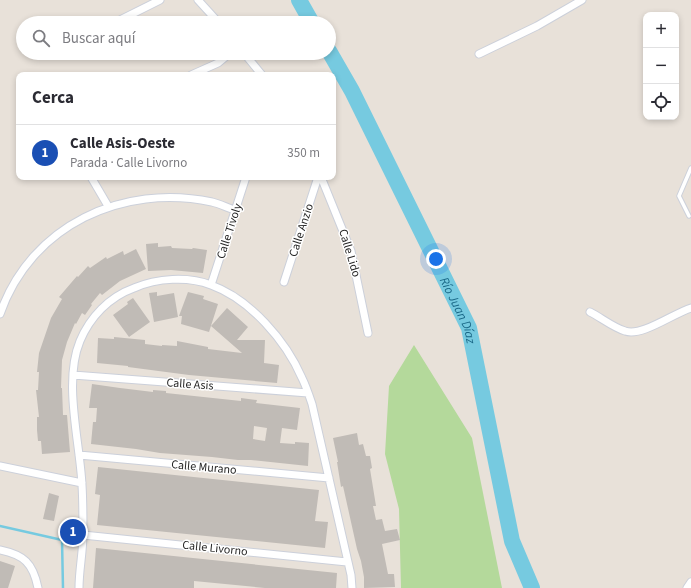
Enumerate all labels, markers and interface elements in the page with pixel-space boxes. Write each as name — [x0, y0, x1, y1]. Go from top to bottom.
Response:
map controls — [643, 12, 679, 120]
button: + — [643, 12, 679, 48]
search box — [16, 16, 336, 60]
icon: search — [30, 27, 52, 49]
text: Buscar aquí — [62, 28, 135, 49]
button: − — [643, 48, 679, 84]
button: locate — [643, 84, 679, 120]
text: Cerca — [32, 86, 74, 110]
text: Calle Asis-Oeste — [70, 133, 175, 154]
text: 1 — [42, 144, 48, 162]
text: 350 m — [287, 144, 320, 162]
text: Parada · Calle Livorno — [70, 154, 187, 172]
street label: Calle Tivoly — [213, 201, 247, 261]
street label: Calle Anzio — [285, 201, 318, 259]
street label: Calle Lido — [334, 227, 365, 279]
your location — [426, 249, 446, 269]
water label: Río Juan Díaz — [435, 274, 480, 346]
street label: Calle Asis — [166, 374, 214, 395]
street label: Calle Murano — [171, 456, 237, 479]
pin: 1 — [60, 517, 86, 547]
street label: Calle Livorno — [182, 537, 248, 560]

